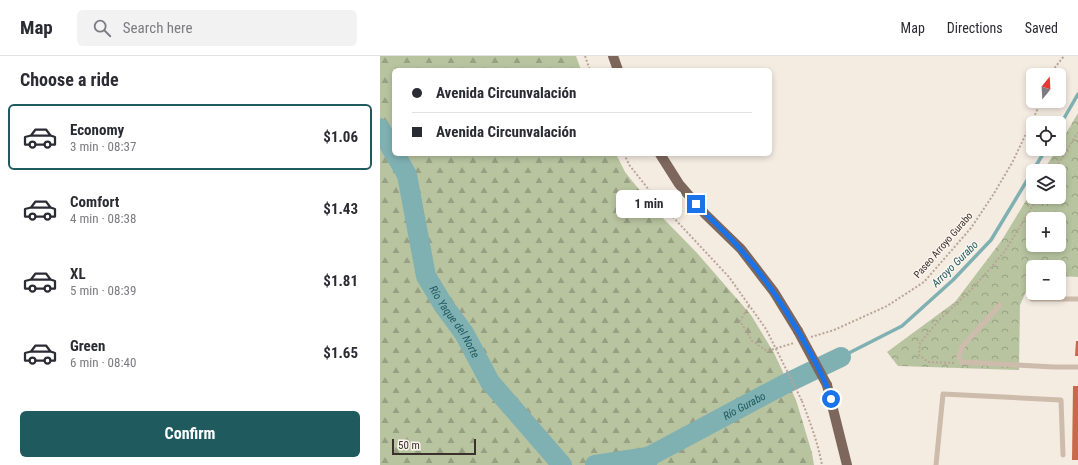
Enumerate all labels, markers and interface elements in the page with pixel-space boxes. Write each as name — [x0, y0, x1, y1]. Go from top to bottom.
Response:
search box — [77, 10, 357, 46]
text: Map — [20, 16, 53, 39]
icon: search — [91, 17, 113, 39]
text: Search here — [123, 19, 193, 37]
text: Map — [901, 20, 925, 36]
text: Directions — [947, 20, 1003, 36]
text: Saved — [1025, 20, 1058, 36]
north arrow — [1026, 68, 1066, 108]
map controls — [1026, 68, 1066, 300]
text: Choose a ride — [20, 69, 119, 90]
text: Avenida Circunvalación — [436, 84, 576, 102]
button: locate — [1026, 116, 1066, 156]
icon: car — [22, 119, 58, 155]
text: Economy — [70, 121, 124, 139]
text: Avenida Circunvalación — [436, 123, 576, 141]
text: $1.06 — [323, 128, 358, 146]
text: 3 min · 08:37 — [70, 139, 136, 154]
button: layers — [1026, 164, 1066, 204]
callout: 1 min — [616, 190, 682, 218]
icon: car — [22, 191, 58, 227]
text: Comfort — [70, 193, 119, 211]
route end — [687, 195, 705, 213]
text: 1 min — [635, 196, 663, 211]
text: $1.43 — [323, 200, 358, 218]
street label: Paseo Arroyo Gurabo — [911, 210, 975, 280]
text: 4 min · 08:38 — [70, 211, 136, 226]
button: + — [1026, 212, 1066, 252]
water label: Arroyo Gurabo — [929, 238, 981, 290]
button: − — [1026, 260, 1066, 300]
icon: car — [22, 263, 58, 299]
text: XL — [70, 265, 86, 283]
text: $1.81 — [323, 272, 358, 290]
text: 5 min · 08:39 — [70, 283, 136, 298]
water label: Río Yaque del Norte — [427, 283, 482, 360]
icon: car — [22, 335, 58, 371]
text: Green — [70, 337, 105, 355]
text: $1.65 — [323, 344, 358, 362]
text: 6 min · 08:40 — [70, 355, 136, 370]
water label: Río Gurabo — [721, 389, 768, 422]
route start — [822, 390, 840, 408]
button: Confirm — [20, 411, 360, 457]
scale bar — [392, 437, 476, 456]
text: 50 m — [398, 439, 420, 452]

